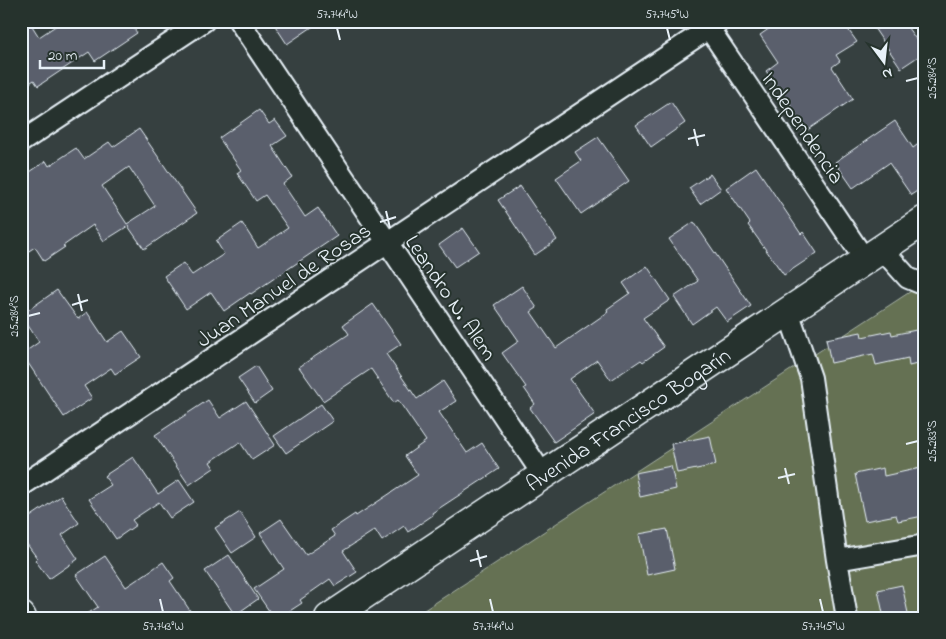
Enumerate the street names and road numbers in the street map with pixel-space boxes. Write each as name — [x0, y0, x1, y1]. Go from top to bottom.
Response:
street label: Independencia — [752, 66, 851, 191]
street label: Juan Manuel de Rosas — [191, 216, 378, 357]
street label: Leandro N. Alem — [395, 229, 504, 368]
street label: Avenida Francisco Bogarín — [520, 341, 738, 501]

